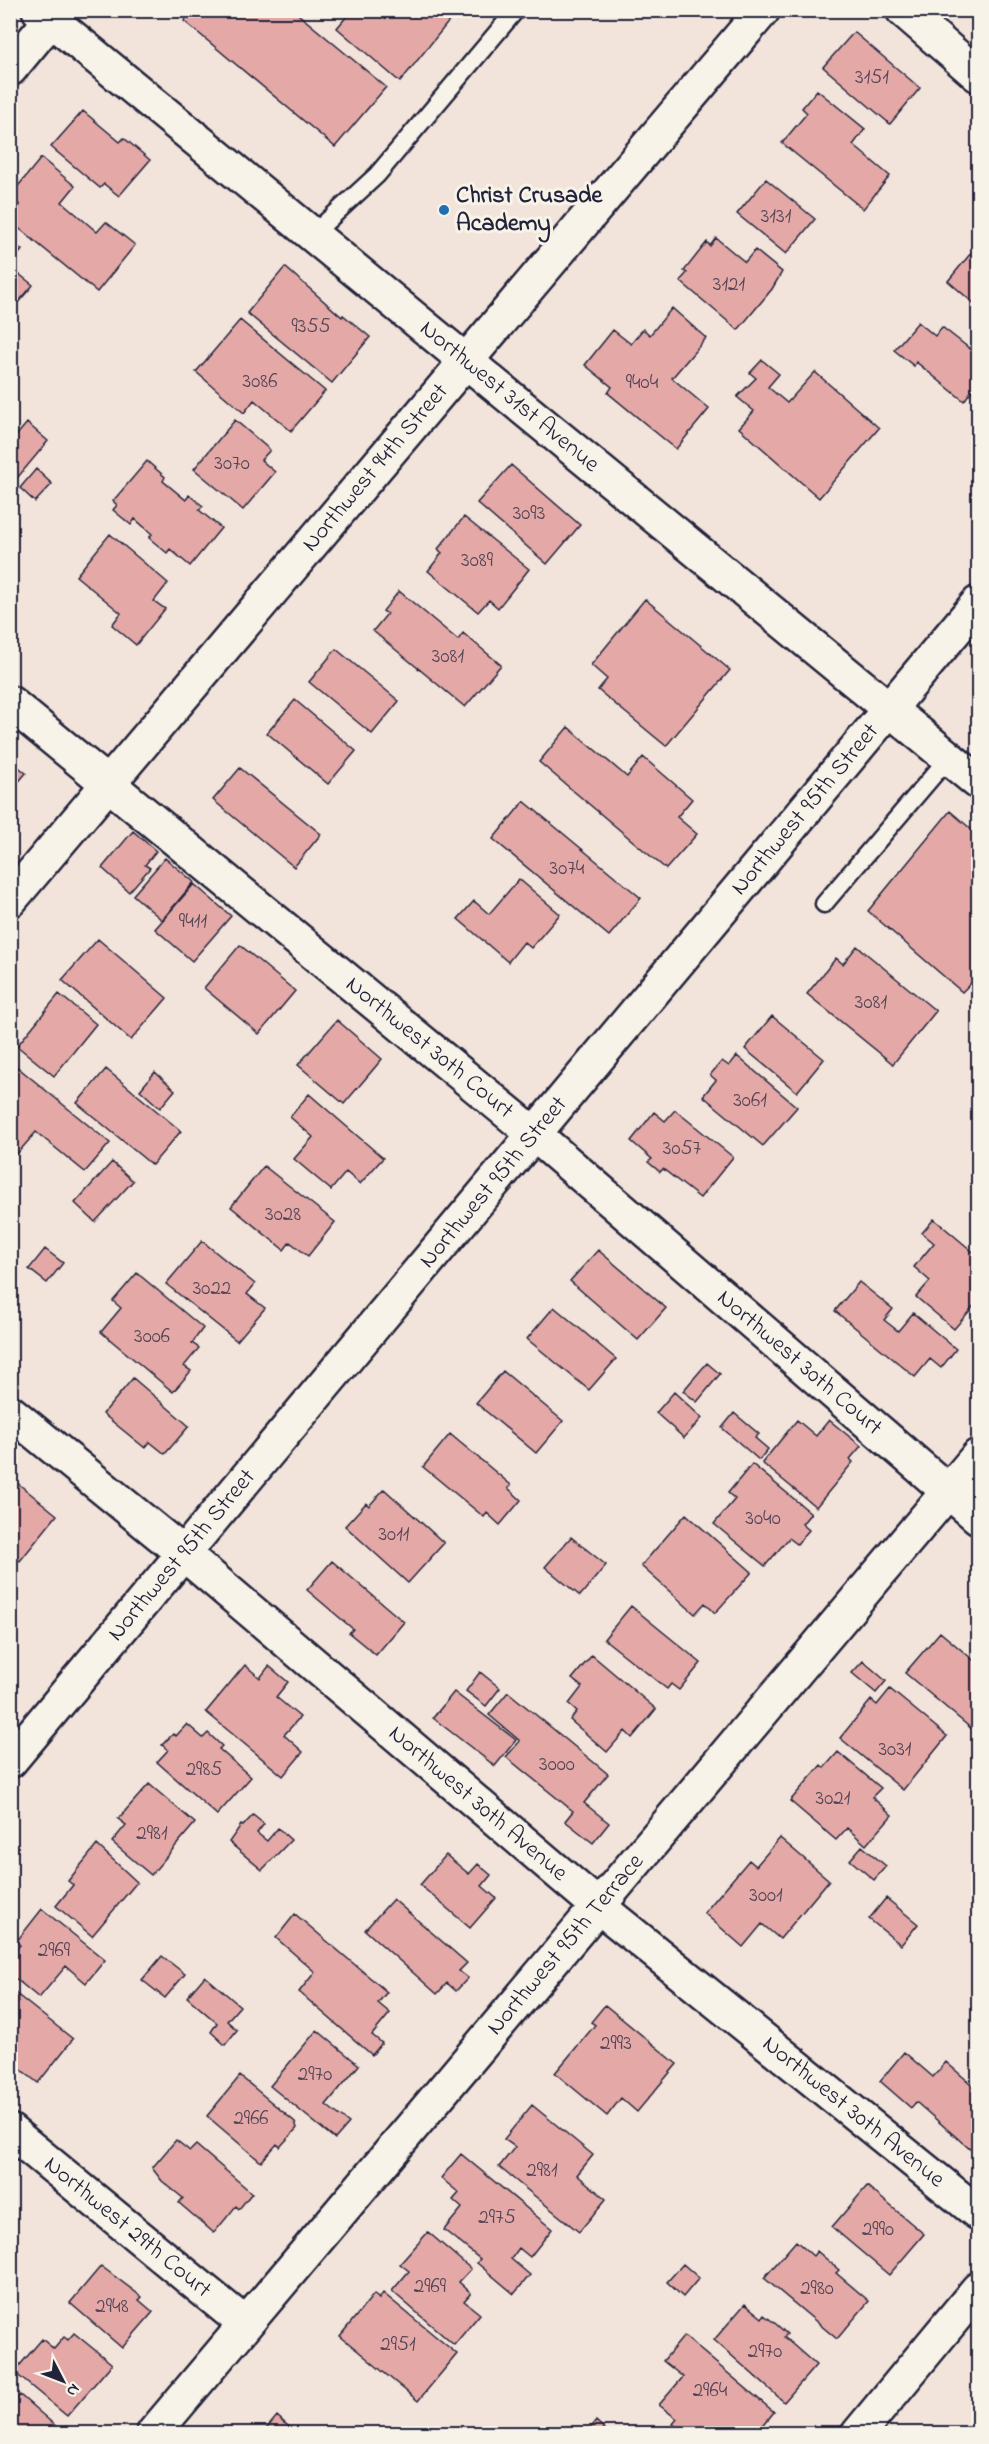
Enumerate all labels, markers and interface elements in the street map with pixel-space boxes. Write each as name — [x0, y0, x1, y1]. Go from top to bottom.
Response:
house number: 3151 — [855, 63, 889, 93]
place label: Christ Crusade Academy — [456, 179, 604, 243]
house number: 3131 — [761, 202, 792, 232]
marker: Christ Crusade Academy — [437, 203, 451, 217]
house number: 3121 — [713, 270, 746, 300]
house number: 9355 — [291, 312, 331, 342]
street label: Northwest 31st Avenue — [412, 312, 607, 482]
house number: 3086 — [243, 367, 277, 397]
house number: 9404 — [626, 368, 659, 398]
street label: Northwest 94th Street — [294, 376, 457, 560]
house number: 3070 — [214, 449, 250, 479]
house number: 3093 — [513, 499, 545, 529]
house number: 3089 — [461, 546, 494, 576]
house number: 3081 — [432, 642, 464, 672]
street label: Northwest 95th Street — [723, 716, 888, 903]
house number: 3074 — [549, 854, 585, 884]
house number: 9411 — [179, 907, 207, 937]
street label: Northwest 30th Court — [338, 968, 521, 1128]
house number: 3081 — [855, 988, 887, 1018]
house number: 3061 — [733, 1086, 767, 1116]
street label: Northwest 95th Street — [411, 1089, 576, 1276]
house number: 3057 — [663, 1134, 702, 1164]
house number: 3028 — [265, 1200, 301, 1230]
house number: 3022 — [193, 1274, 231, 1304]
street label: Northwest 30th Court — [709, 1281, 890, 1444]
house number: 3006 — [134, 1322, 170, 1352]
street label: Northwest 95th Street — [99, 1462, 264, 1649]
house number: 3040 — [745, 1504, 781, 1534]
house number: 3011 — [378, 1520, 410, 1550]
street label: Northwest 30th Avenue — [380, 1717, 575, 1890]
house number: 3031 — [878, 1735, 912, 1765]
house number: 3000 — [539, 1750, 575, 1780]
house number: 2985 — [186, 1755, 222, 1785]
house number: 3021 — [816, 1784, 851, 1814]
house number: 2981 — [136, 1819, 168, 1849]
street label: Northwest 95th Terrace — [479, 1846, 653, 2044]
house number: 3001 — [749, 1881, 783, 1911]
house number: 2969 — [38, 1936, 71, 1966]
street label: Northwest 30th Avenue — [754, 2027, 952, 2197]
house number: 2993 — [600, 2029, 632, 2059]
house number: 2970 — [298, 2060, 332, 2090]
house number: 2966 — [233, 2104, 269, 2134]
street label: Northwest 29th Court — [36, 2148, 219, 2307]
house number: 2981 — [526, 2156, 558, 2186]
house number: 2975 — [478, 2203, 516, 2233]
house number: 2990 — [862, 2215, 894, 2245]
house number: 2969 — [414, 2272, 447, 2302]
house number: 2980 — [800, 2274, 834, 2304]
house number: 2948 — [95, 2292, 129, 2322]
house number: 2951 — [380, 2330, 416, 2360]
house number: 2970 — [748, 2337, 782, 2367]
north arrow — [33, 2351, 93, 2411]
house number: 2964 — [693, 2376, 728, 2406]
text: N — [60, 2378, 85, 2402]

